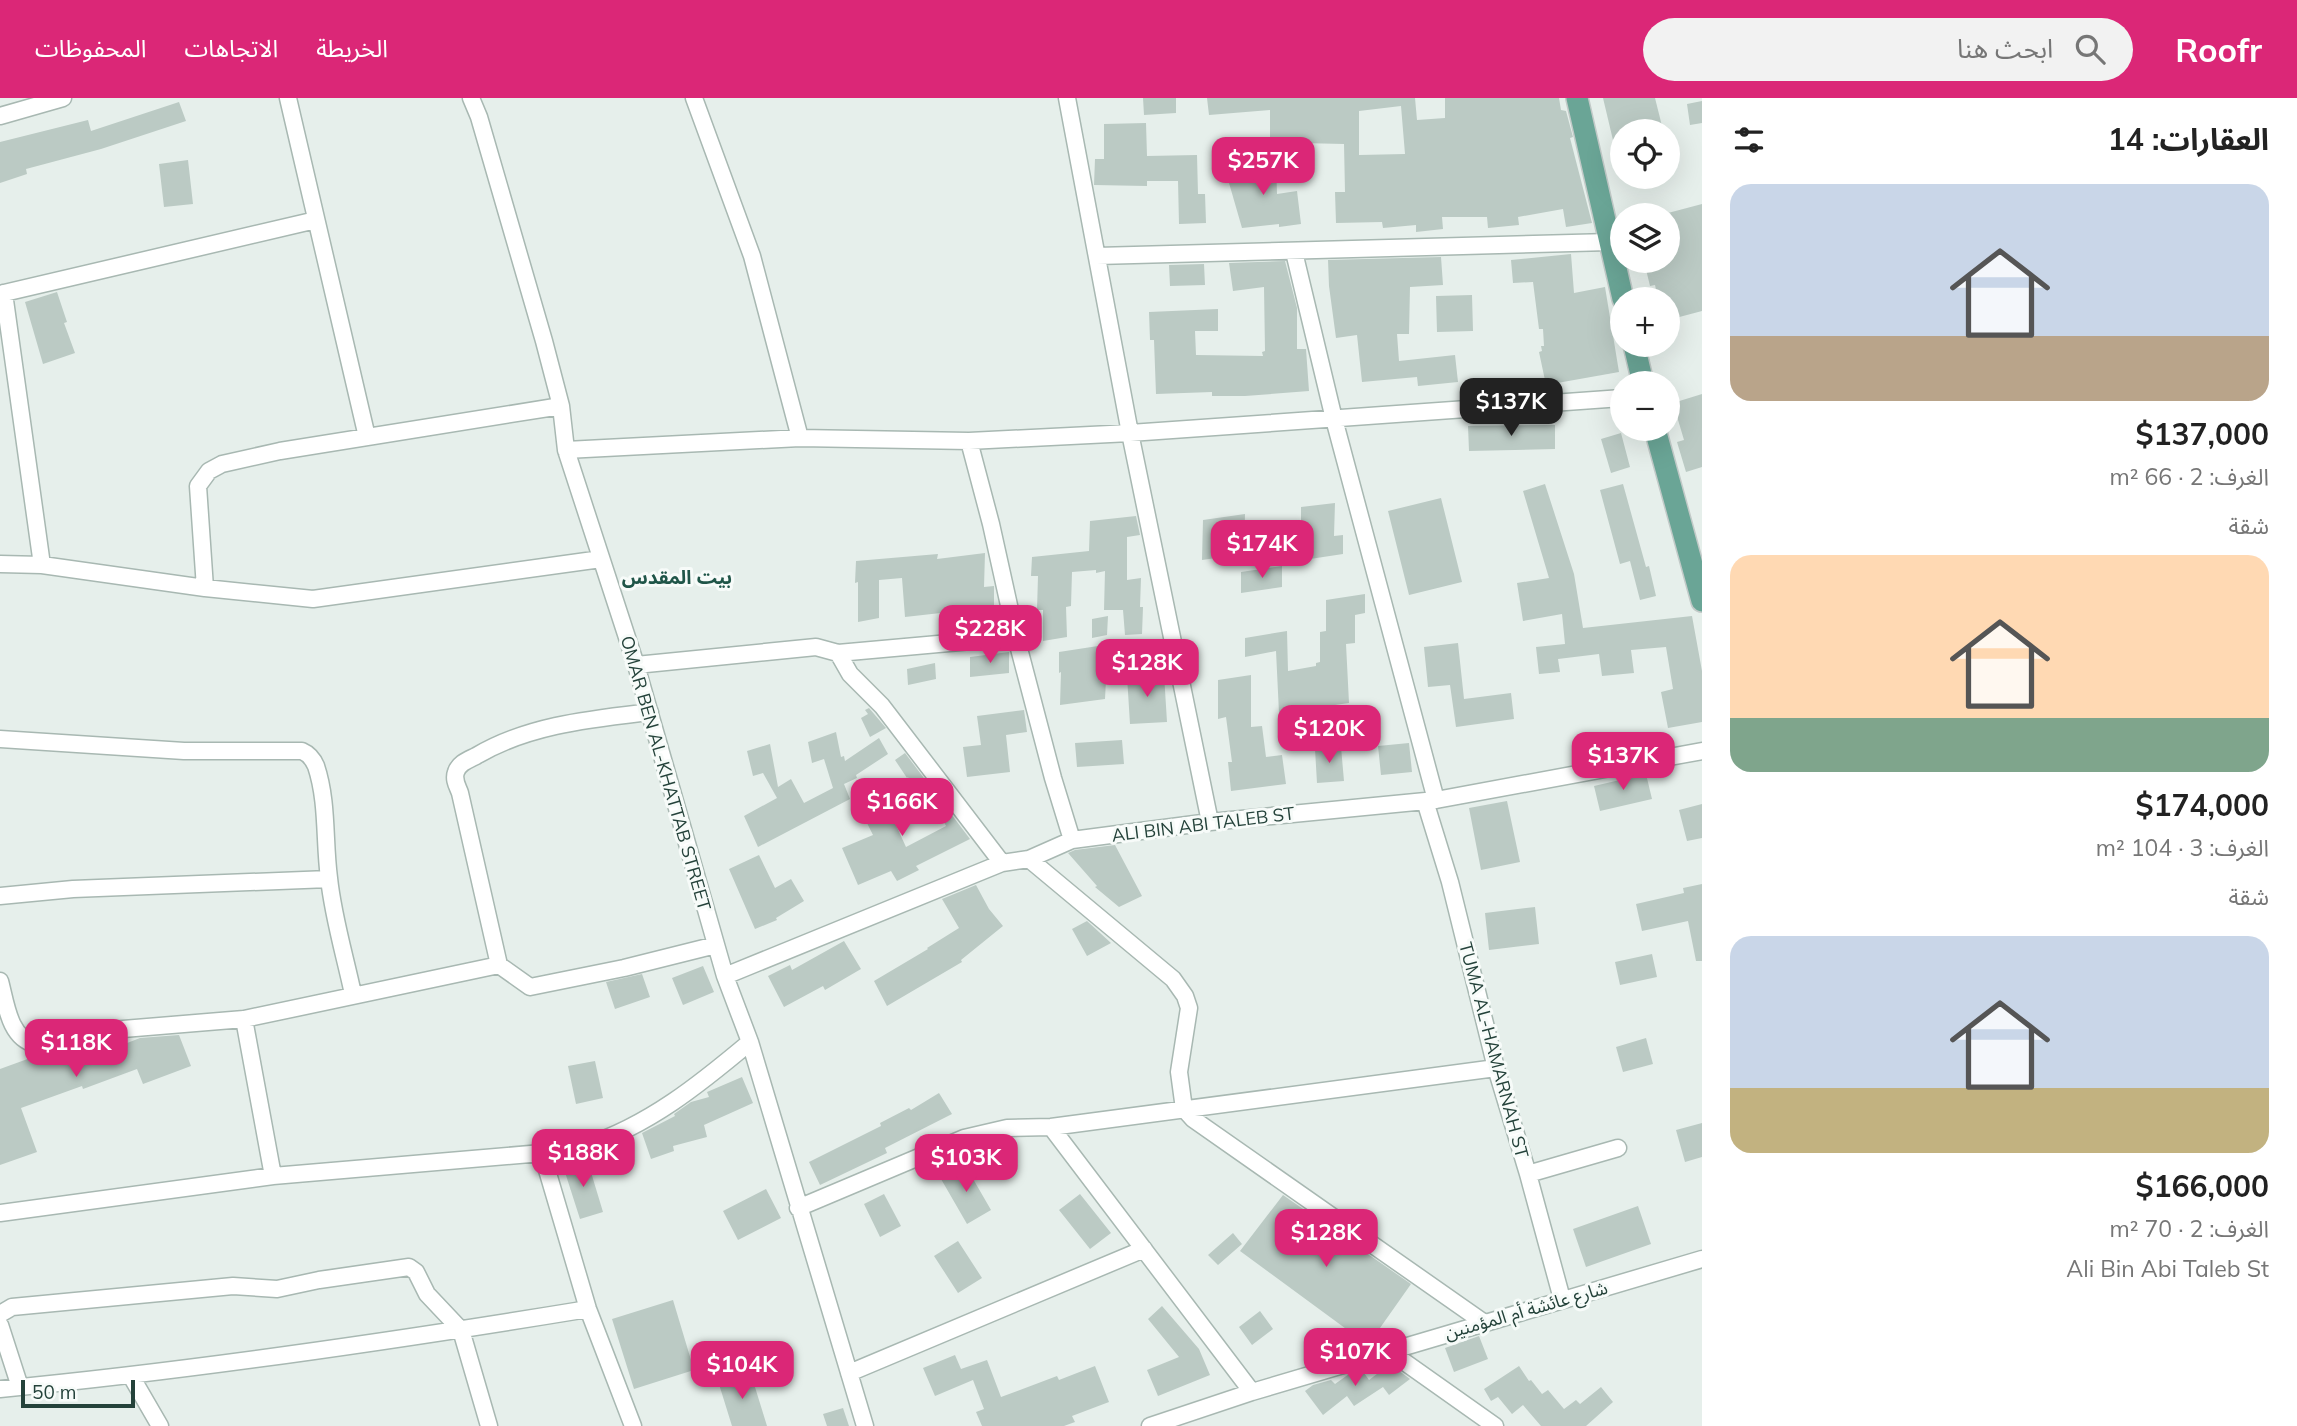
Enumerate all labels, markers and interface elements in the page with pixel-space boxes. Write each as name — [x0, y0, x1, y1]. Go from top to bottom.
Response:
search box — [1643, 18, 2133, 81]
text: Roofr — [2175, 29, 2262, 70]
icon: search — [2071, 30, 2109, 68]
text: ابحث هنا — [1957, 32, 2053, 65]
text: المحفوظات — [35, 33, 146, 63]
text: الاتجاهات — [184, 33, 278, 63]
text: الخريطة — [316, 33, 388, 63]
map controls — [1610, 119, 1680, 441]
button: locate — [1610, 119, 1680, 189]
text: العقارات: 14 — [2108, 120, 2269, 158]
icon: filters — [1730, 121, 1768, 159]
pin: $257K — [1214, 138, 1312, 197]
text: $257K — [1228, 145, 1298, 174]
button: layers — [1610, 203, 1680, 273]
icon: home — [1937, 230, 2063, 356]
button: + — [1610, 287, 1680, 357]
button: − — [1610, 371, 1680, 441]
pin: $137K — [1462, 378, 1560, 438]
text: $137K — [1476, 386, 1546, 415]
text: $137,000 — [2136, 415, 2269, 453]
text: الغرف: 2 · 66 m² — [2110, 462, 2269, 491]
text: شقة — [2228, 511, 2269, 540]
pin: $174K — [1213, 520, 1311, 580]
text: $174K — [1227, 528, 1297, 557]
district label: بيت المقدس — [622, 565, 732, 589]
icon: home — [1937, 601, 2063, 727]
pin: $228K — [941, 606, 1039, 665]
text: $228K — [955, 613, 1025, 642]
street label: OMAR BEN AL-KHATTAB STREET — [616, 633, 716, 913]
pin: $128K — [1098, 640, 1196, 699]
text: $128K — [1112, 647, 1182, 676]
pin: $120K — [1280, 706, 1378, 765]
text: $120K — [1294, 713, 1364, 742]
pin: $137K — [1574, 732, 1672, 792]
text: $137K — [1588, 740, 1658, 769]
pin: $166K — [853, 778, 951, 838]
text: $166K — [867, 786, 937, 815]
text: $174,000 — [2136, 786, 2269, 824]
street label: ALI BIN ABI TALEB ST — [1110, 801, 1296, 847]
text: الغرف: 3 · 104 m² — [2096, 833, 2269, 862]
text: شقة — [2228, 882, 2269, 911]
street label: TUMA AL-HAMARNAH ST — [1454, 940, 1534, 1161]
icon: home — [1937, 982, 2063, 1108]
pin: $118K — [27, 1020, 125, 1079]
text: $118K — [41, 1027, 111, 1056]
pin: $188K — [534, 1130, 632, 1189]
pin: $103K — [917, 1134, 1015, 1194]
text: $188K — [548, 1137, 618, 1166]
text: $103K — [931, 1142, 1001, 1171]
text: $166,000 — [2136, 1167, 2269, 1205]
pin: $128K — [1277, 1210, 1375, 1269]
text: الغرف: 2 · 70 m² — [2110, 1214, 2269, 1243]
text: $128K — [1291, 1217, 1361, 1246]
text: Ali Bin Abi Taleb St — [2066, 1254, 2269, 1283]
street label: شارع عائشة أم المؤمنين — [1442, 1276, 1611, 1347]
pin: $107K — [1306, 1328, 1404, 1388]
text: $107K — [1320, 1336, 1390, 1365]
pin: $104K — [693, 1342, 791, 1401]
text: $104K — [707, 1349, 777, 1378]
scale bar — [21, 1377, 135, 1409]
text: 50 m — [32, 1380, 76, 1404]

